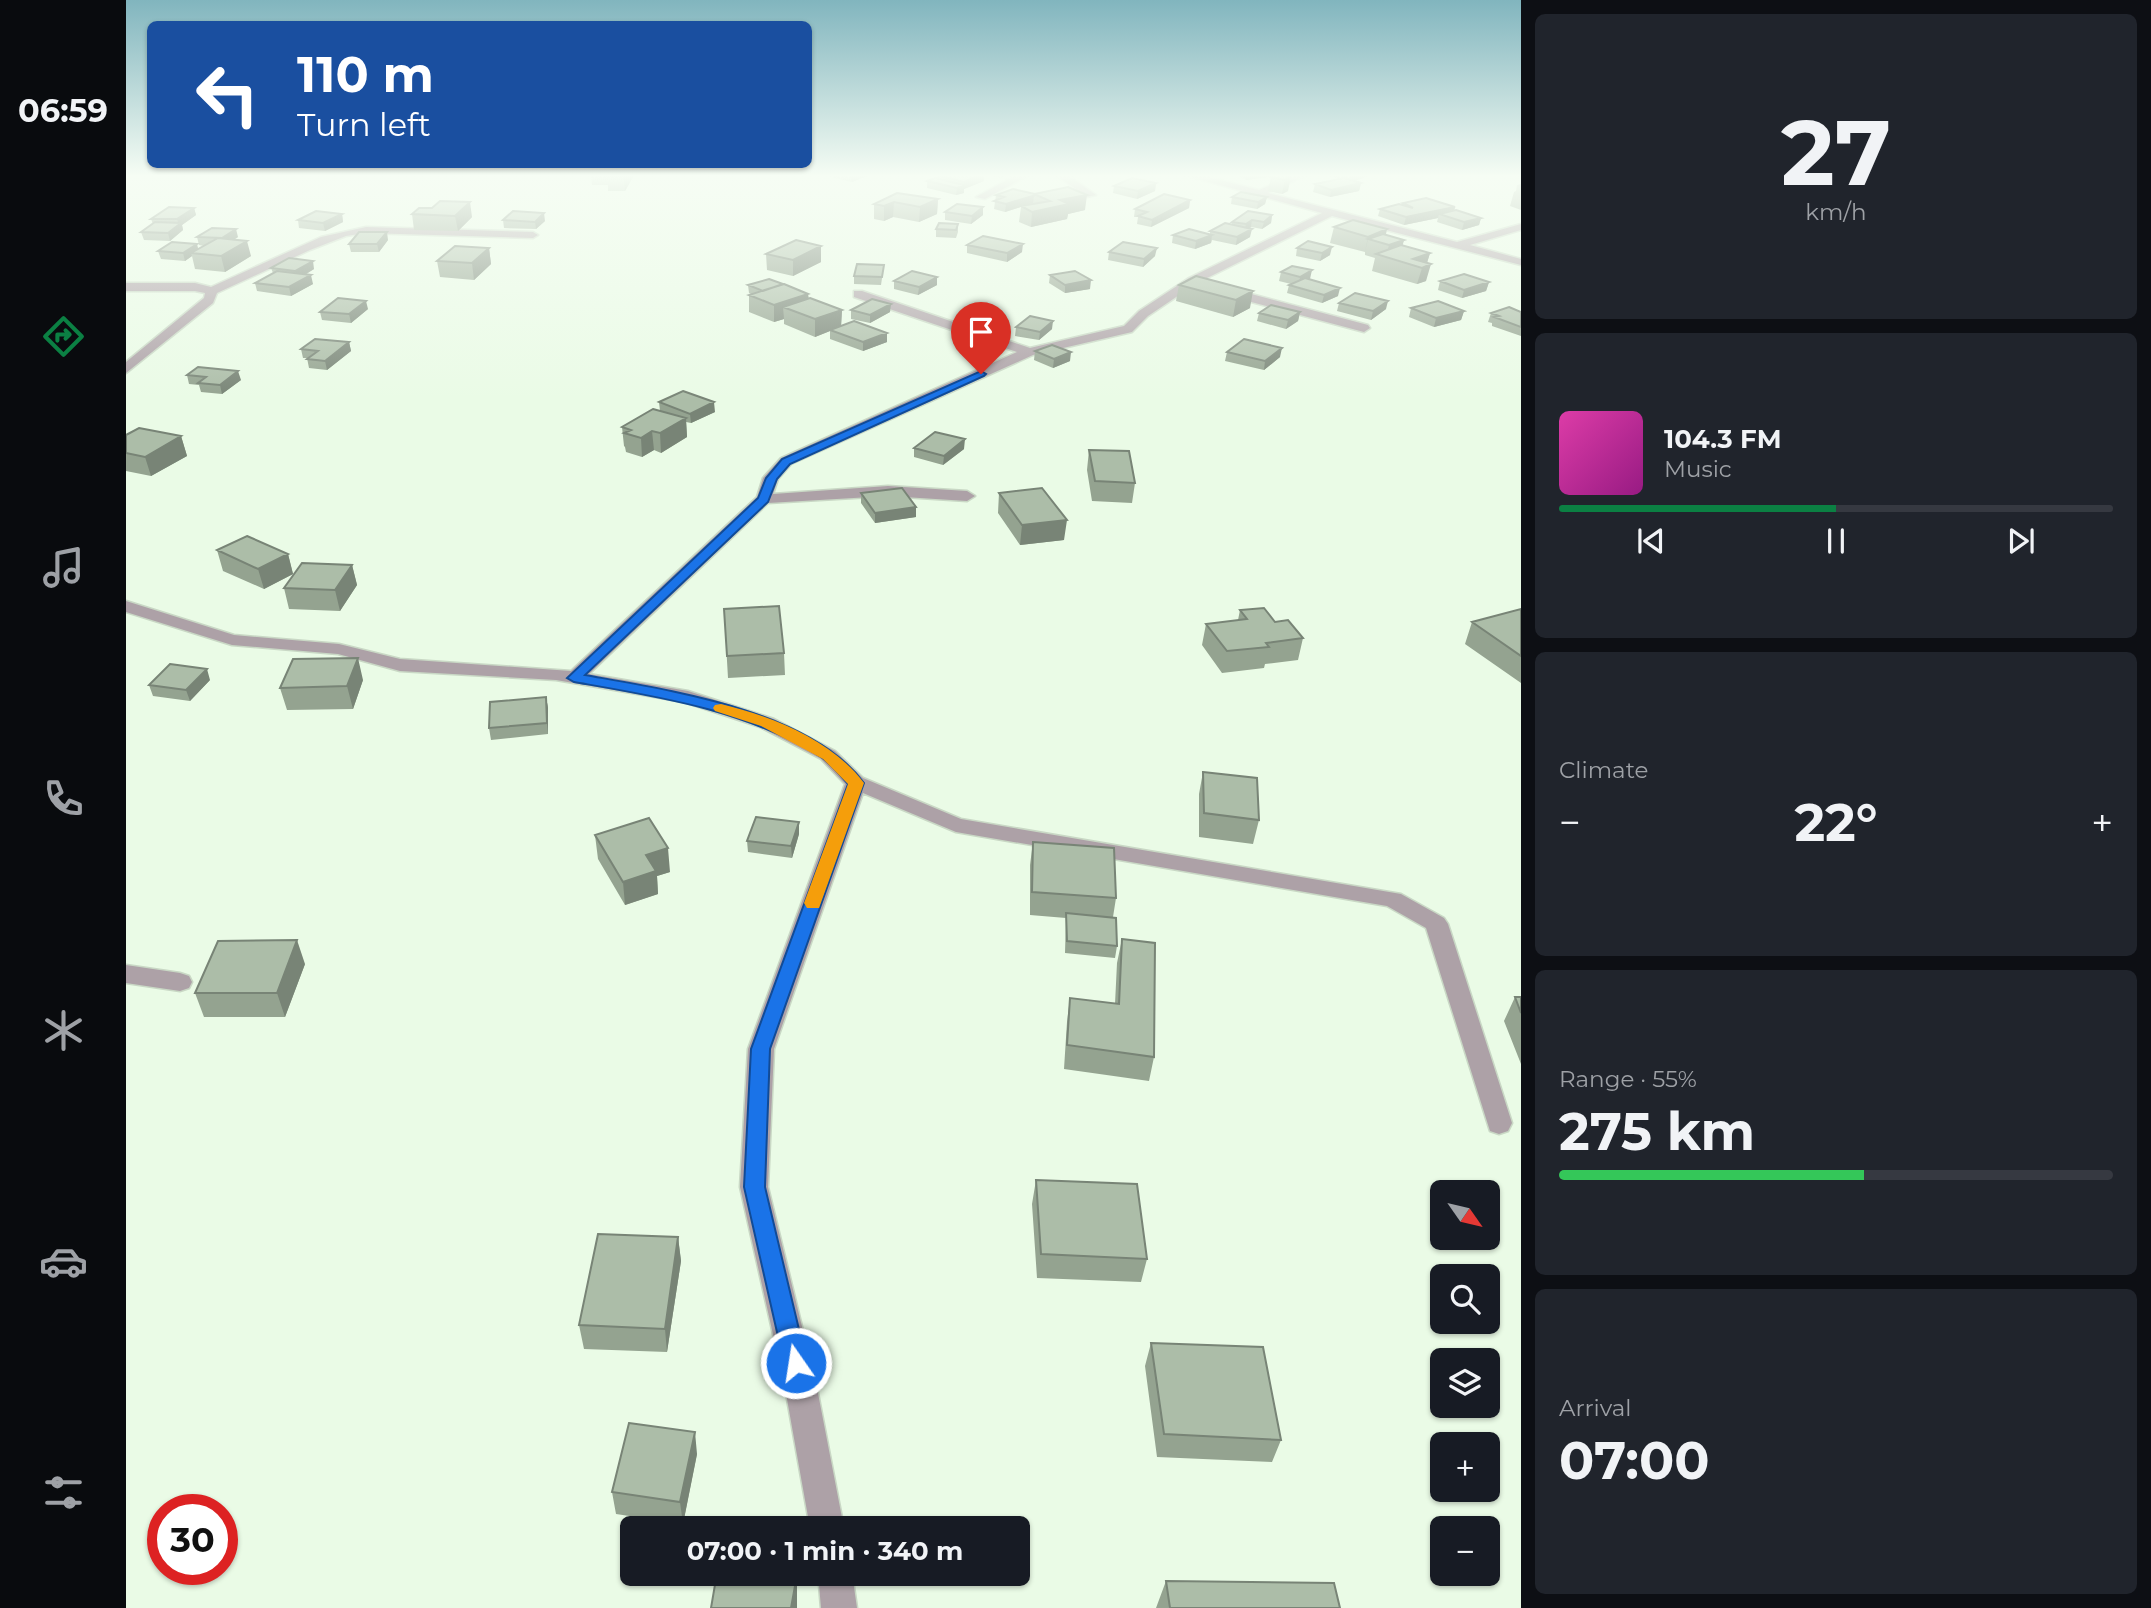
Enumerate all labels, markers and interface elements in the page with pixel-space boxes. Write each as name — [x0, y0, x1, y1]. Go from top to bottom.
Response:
text: 110 m — [297, 45, 434, 104]
icon: left — [182, 49, 273, 140]
text: 06:59 — [18, 91, 108, 130]
text: 27 — [1781, 97, 1891, 208]
text: Turn left — [297, 105, 431, 144]
text: km/h — [1805, 198, 1867, 226]
pin — [951, 302, 1011, 374]
icon: directions — [39, 312, 88, 361]
icon: arrive — [962, 313, 1000, 351]
text: 104.3 FM — [1664, 423, 1782, 455]
text: Music — [1664, 455, 1732, 483]
icon: previous — [1632, 522, 1670, 560]
icon: pause — [1817, 522, 1855, 560]
icon: next — [2002, 522, 2040, 560]
icon: music — [39, 543, 88, 592]
text: Climate — [1559, 756, 1648, 784]
icon: phone — [39, 774, 88, 823]
text: 22° — [1794, 791, 1878, 854]
text: − — [1559, 799, 1581, 846]
text: + — [2091, 799, 2113, 846]
icon: climate — [39, 1006, 88, 1055]
text: Range · 55% — [1559, 1065, 1697, 1093]
text: 275 km — [1559, 1100, 1755, 1163]
north arrow — [1430, 1180, 1500, 1250]
map controls — [1430, 1180, 1500, 1586]
icon: car — [39, 1237, 88, 1286]
button: search — [1430, 1264, 1500, 1334]
position arrow — [759, 1326, 833, 1400]
button: layers — [1430, 1348, 1500, 1418]
text: Arrival — [1559, 1394, 1632, 1422]
text: 07:00 — [1559, 1429, 1710, 1492]
button: + — [1430, 1432, 1500, 1502]
icon: filters — [39, 1468, 88, 1517]
speed limit sign: 30 — [147, 1494, 238, 1585]
button: − — [1430, 1516, 1500, 1586]
text: 07:00 · 1 min · 340 m — [687, 1535, 963, 1567]

